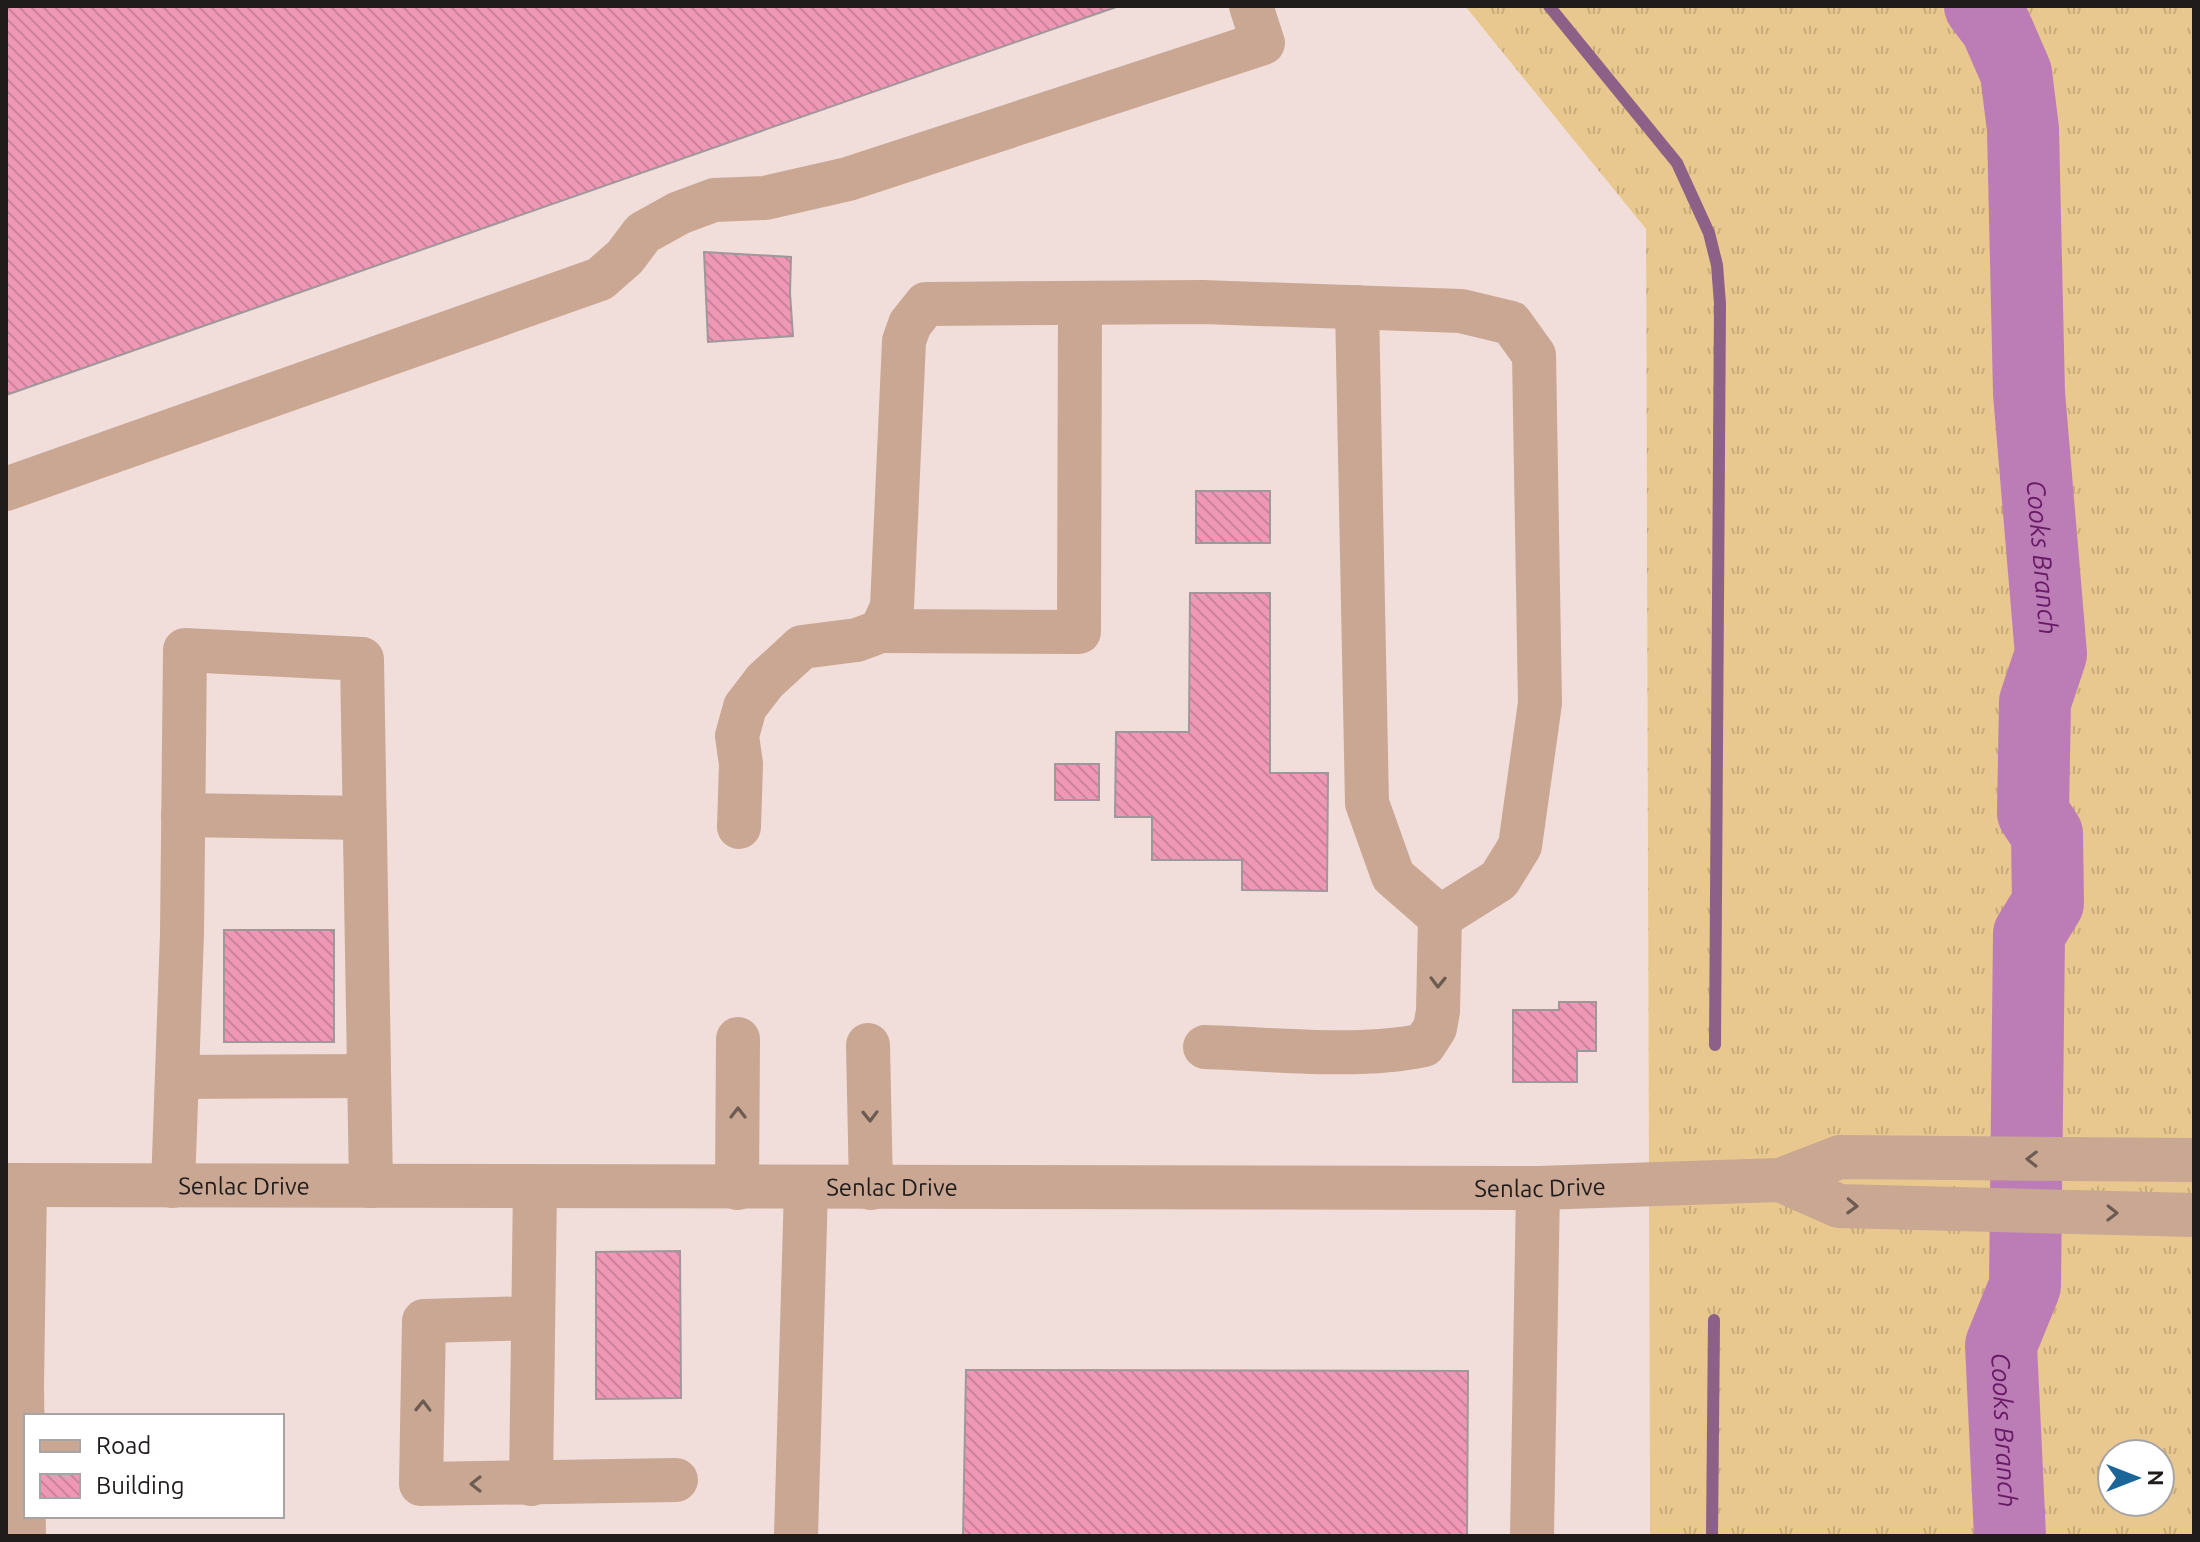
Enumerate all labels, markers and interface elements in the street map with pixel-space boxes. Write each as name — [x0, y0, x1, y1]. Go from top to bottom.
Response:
water label: Cooks Branch — [2022, 479, 2064, 636]
one-way arrow — [1429, 976, 1447, 989]
one-way arrow — [729, 1106, 747, 1119]
one-way arrow — [861, 1110, 878, 1123]
one-way arrow — [2025, 1150, 2038, 1168]
street label: Senlac Drive — [178, 1172, 310, 1199]
street label: Senlac Drive — [1474, 1172, 1606, 1202]
street label: Senlac Drive — [826, 1173, 958, 1200]
one-way arrow — [1846, 1197, 1859, 1215]
one-way arrow — [2106, 1204, 2119, 1221]
water label: Cooks Branch — [1987, 1352, 2023, 1508]
one-way arrow — [414, 1399, 431, 1412]
legend — [24, 1414, 284, 1518]
text: Road — [96, 1432, 151, 1459]
north arrow — [2096, 1438, 2176, 1518]
text: N — [2144, 1470, 2169, 1486]
text: Building — [96, 1472, 184, 1499]
one-way arrow — [469, 1475, 482, 1493]

